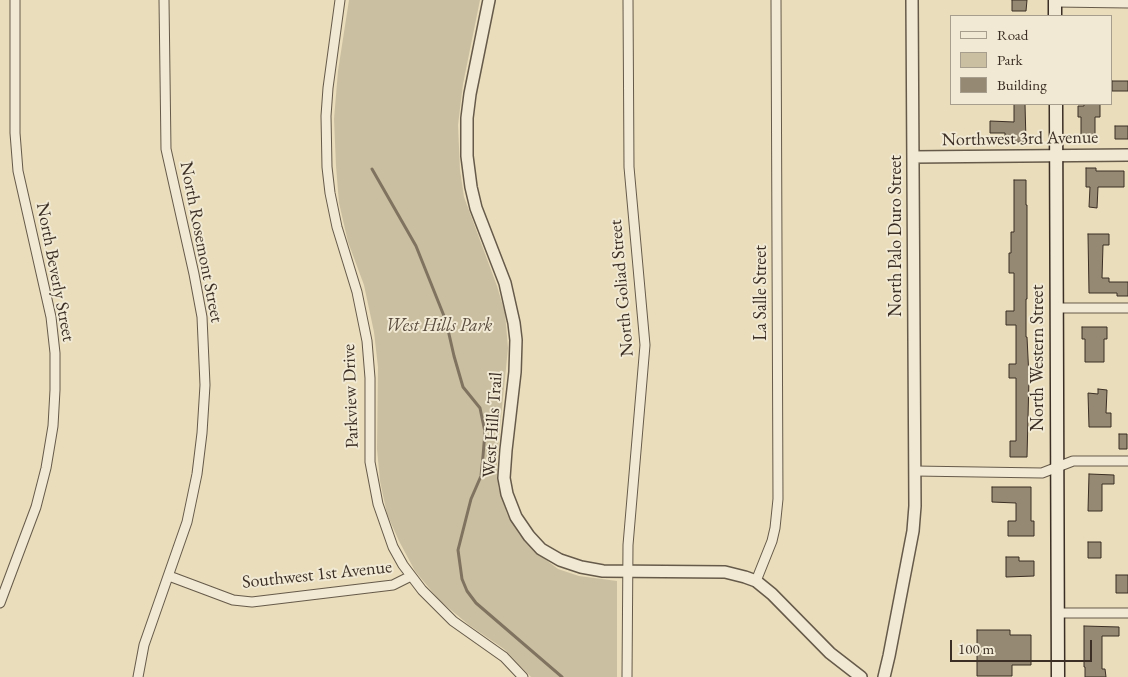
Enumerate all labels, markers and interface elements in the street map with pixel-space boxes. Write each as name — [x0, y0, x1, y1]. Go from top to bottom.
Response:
legend — [950, 15, 1113, 105]
text: Road — [997, 25, 1028, 44]
text: Park — [997, 50, 1023, 69]
text: Building — [997, 75, 1047, 94]
street label: Northwest 3rd Avenue — [942, 127, 1098, 151]
street label: North Palo Duro Street — [885, 155, 907, 317]
street label: North Rosemont Street — [175, 160, 227, 324]
street label: North Beverly Street — [31, 201, 79, 343]
street label: North Goliad Street — [605, 219, 639, 357]
street label: La Salle Street — [750, 245, 772, 341]
street label: North Western Street — [1027, 285, 1049, 431]
park label: West Hills Park — [385, 315, 493, 337]
street label: Parkview Drive — [338, 343, 364, 449]
street label: West Hills Trail — [479, 371, 507, 479]
street label: Southwest 1st Avenue — [241, 556, 393, 594]
scale bar — [953, 630, 1096, 662]
text: 100 m — [958, 639, 994, 658]

